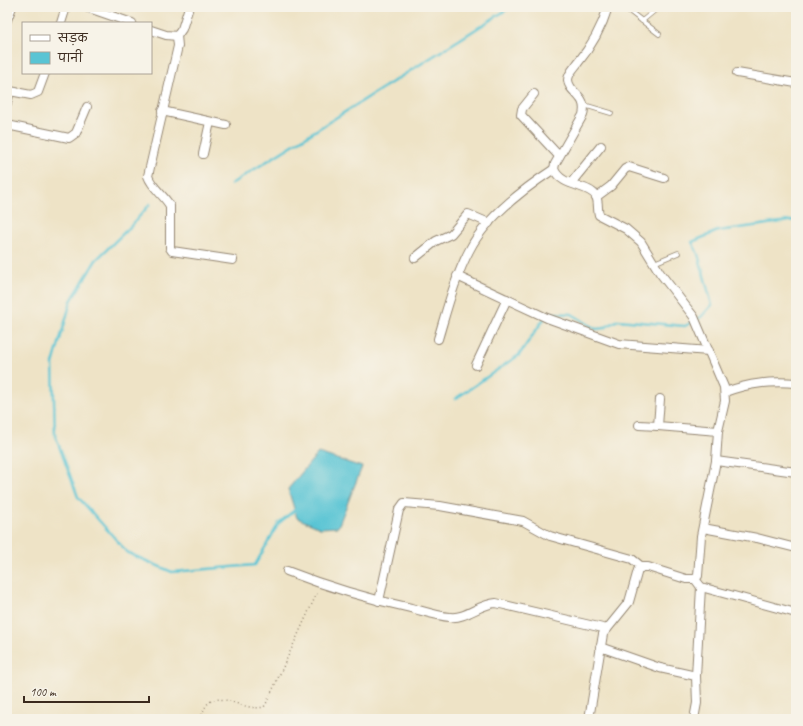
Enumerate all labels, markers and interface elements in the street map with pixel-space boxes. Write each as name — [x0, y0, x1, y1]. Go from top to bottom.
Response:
legend — [22, 22, 152, 74]
text: सड़क — [57, 30, 89, 46]
text: पानी — [57, 49, 83, 66]
scale bar — [24, 678, 149, 704]
text: 100 m — [30, 684, 57, 700]

